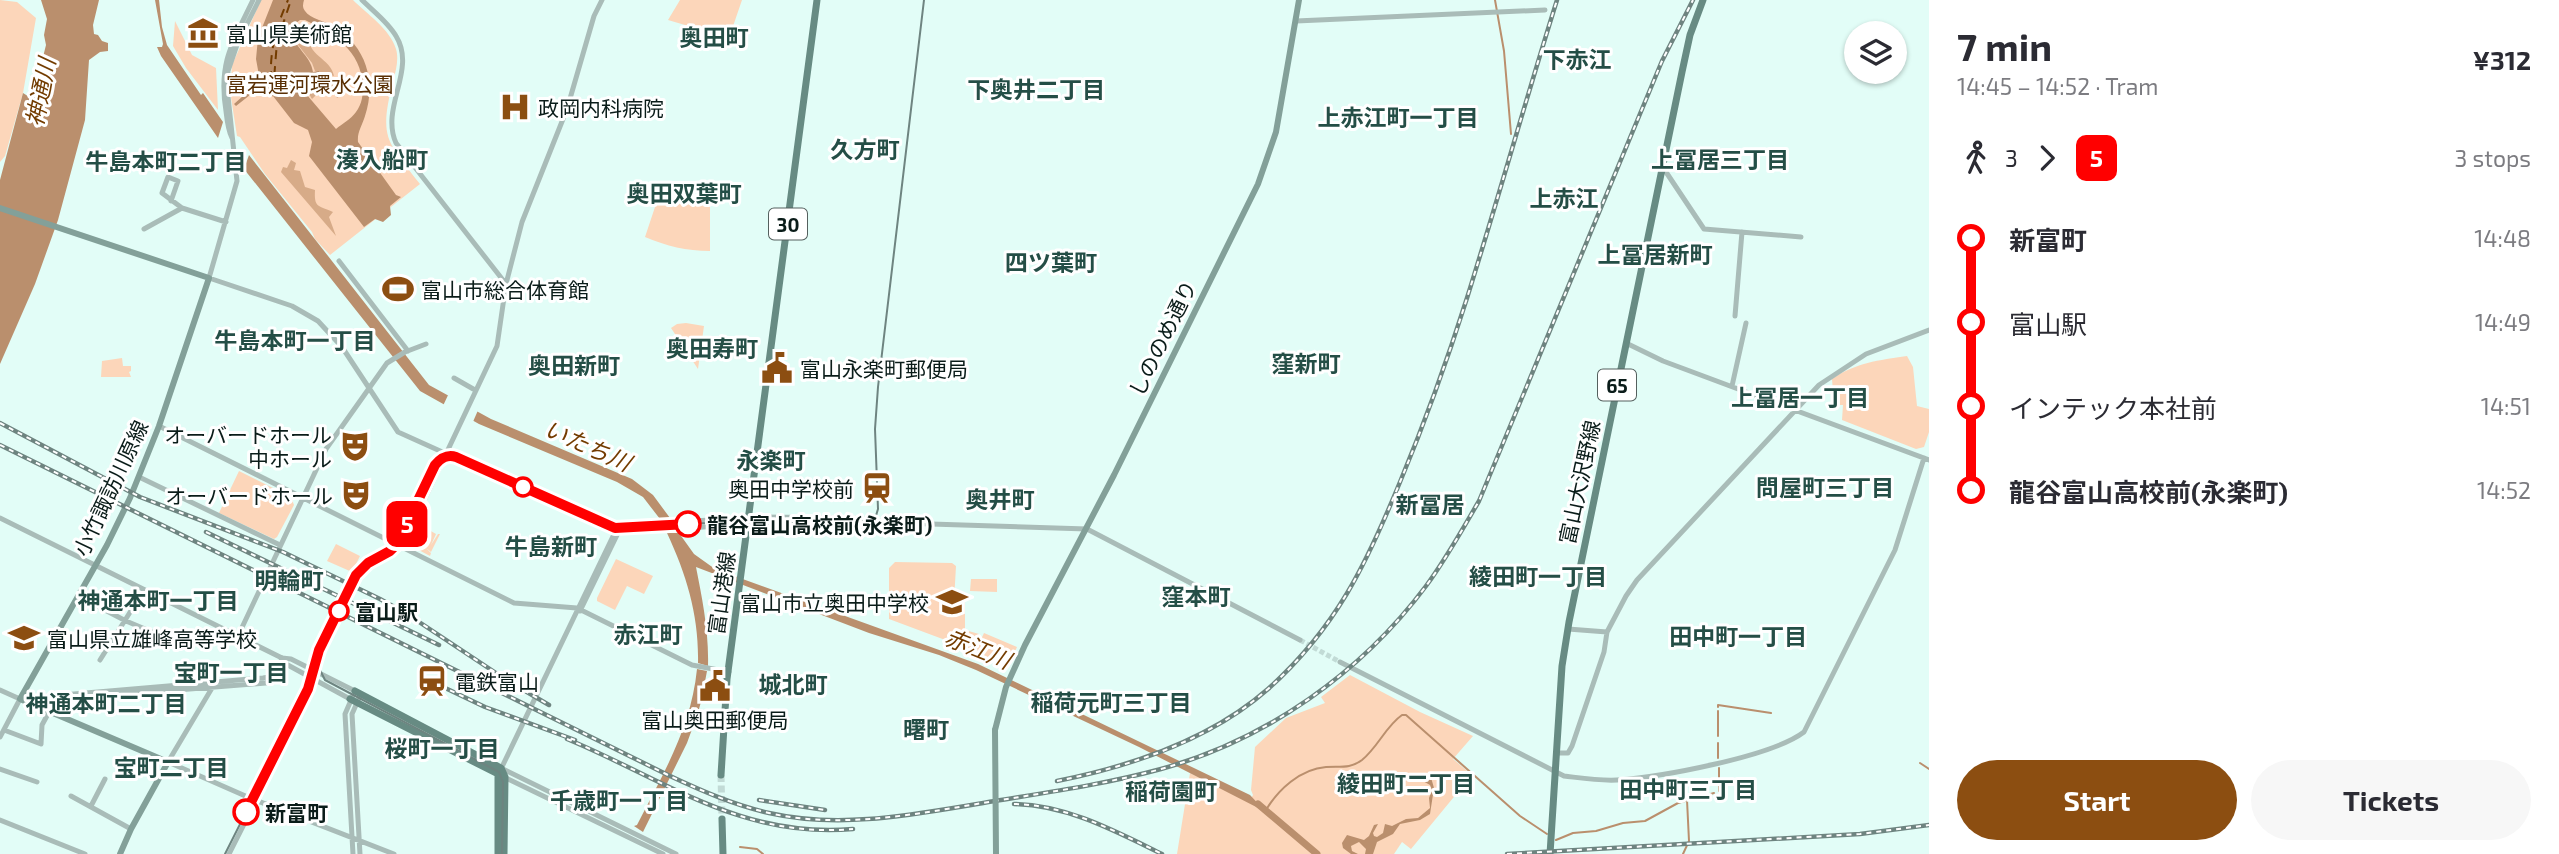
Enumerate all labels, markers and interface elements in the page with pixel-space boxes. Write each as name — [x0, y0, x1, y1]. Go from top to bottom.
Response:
museum icon: 富山県美術館 — [186, 16, 220, 50]
place label: 富山県美術館 — [226, 21, 352, 46]
map controls — [1844, 21, 1907, 84]
button: layers — [1844, 21, 1907, 84]
district label: 奥田町 — [680, 23, 749, 51]
text: 7 min — [1957, 23, 2052, 69]
text: ¥312 — [2473, 44, 2531, 75]
district label: 下赤江 — [1543, 45, 1612, 73]
water label: 神通川 — [20, 53, 61, 129]
park label: 富岩運河環水公園 — [226, 71, 394, 96]
text: 14:45 – 14:52 · Tram — [1957, 72, 2158, 100]
district label: 下奥井二丁目 — [967, 75, 1105, 103]
hospital icon: 政岡内科病院 — [498, 90, 532, 124]
place label: 政岡内科病院 — [538, 95, 664, 120]
district label: 上赤江町一丁目 — [1318, 103, 1479, 131]
district label: 久方町 — [831, 135, 900, 163]
icon: walk — [1957, 139, 1995, 177]
icon: forward — [2028, 139, 2066, 177]
text: 5 — [2090, 143, 2103, 172]
text: 3 — [2005, 144, 2018, 172]
text: 3 stops — [2455, 144, 2531, 172]
district label: 湊入船町 — [336, 145, 428, 173]
district label: 上冨居三丁目 — [1651, 145, 1789, 173]
district label: 牛島本町二丁目 — [86, 147, 247, 175]
district label: 奥田双葉町 — [627, 179, 742, 207]
district label: 上赤江 — [1530, 184, 1599, 212]
road number: 30 — [769, 208, 807, 240]
text: 新富町 — [2009, 224, 2087, 255]
text: 14:48 — [2474, 224, 2531, 252]
district label: 上冨居新町 — [1598, 240, 1713, 268]
district label: 四ツ葉町 — [1005, 248, 1097, 276]
sports icon: 富山市総合体育館 — [381, 272, 415, 306]
street label: しののめ通り — [1123, 276, 1201, 400]
place label: 富山市総合体育館 — [421, 277, 589, 302]
text: 富山駅 — [2009, 308, 2087, 339]
text: 14:49 — [2475, 308, 2531, 336]
district label: 牛島本町一丁目 — [215, 326, 376, 354]
district label: 奥田寿町 — [666, 334, 758, 362]
district label: 窪新町 — [1272, 349, 1341, 377]
district label: 奥田新町 — [528, 351, 620, 379]
public building icon: 富山永楽町郵便局 — [760, 351, 794, 385]
place label: 富山永楽町郵便局 — [800, 356, 968, 381]
road number: 65 — [1598, 370, 1636, 400]
district label: 上冨居一丁目 — [1731, 383, 1869, 411]
text: インテック本社前 — [2009, 392, 2217, 423]
text: 14:51 — [2481, 392, 2531, 420]
water label: いたち川 — [540, 414, 638, 478]
street label: 小竹諏訪川原線 — [68, 416, 152, 560]
street label: 富山大沢野線 — [1554, 418, 1604, 546]
place label: オーバードホール 中ホール — [164, 422, 332, 471]
theatre icon: オーバードホール 中ホール — [338, 429, 372, 463]
district label: 永楽町 — [737, 446, 806, 474]
station icon: 奥田中学校前 — [860, 471, 894, 505]
district label: 問屋町三丁目 — [1756, 473, 1894, 501]
place label: 奥田中学校前 — [728, 476, 854, 501]
text: 龍谷富山高校前(永楽町) — [2009, 476, 2288, 507]
text: 14:52 — [2477, 476, 2531, 504]
unlabelled marker — [513, 477, 533, 497]
theatre icon: オーバードホール — [339, 478, 373, 512]
place label: オーバードホール — [165, 483, 333, 508]
district label: 奥井町 — [966, 485, 1035, 513]
district label: 新冨居 — [1396, 490, 1465, 518]
line badge: 5 — [384, 501, 430, 547]
text: 5 — [400, 509, 414, 538]
marker: 龍谷富山高校前(永楽町) — [675, 511, 701, 537]
place label: 龍谷富山高校前(永楽町) — [707, 512, 932, 537]
district label: 牛島新町 — [505, 532, 597, 560]
street label: 富山港線 — [703, 550, 739, 636]
district label: 綾田町一丁目 — [1469, 562, 1607, 590]
district label: 明輪町 — [255, 566, 324, 594]
district label: 窪本町 — [1162, 582, 1231, 610]
school or university icon: 富山市立奥田中学校 — [935, 585, 969, 619]
district label: 神通本町一丁目 — [78, 586, 239, 614]
place label: 富山市立奥田中学校 — [740, 590, 929, 615]
place label: 富山駅 — [355, 599, 418, 624]
marker: 富山駅 — [329, 601, 349, 621]
district label: 赤江町 — [614, 620, 683, 648]
school or university icon: 富山県立雄峰高等学校 — [7, 621, 41, 655]
water label: 赤江川 — [941, 622, 1018, 675]
district label: 田中町一丁目 — [1669, 622, 1807, 650]
place label: 富山県立雄峰高等学校 — [47, 626, 257, 651]
district label: 宝町一丁目 — [174, 658, 289, 686]
station icon: 電鉄富山 — [415, 664, 449, 698]
place label: 電鉄富山 — [455, 669, 539, 694]
public building icon: 富山奥田郵便局 — [698, 669, 732, 703]
district label: 城北町 — [759, 670, 828, 698]
district label: 稲荷元町三丁目 — [1031, 688, 1192, 716]
district label: 神通本町二丁目 — [26, 689, 187, 717]
place label: 富山奥田郵便局 — [642, 707, 789, 732]
district label: 曙町 — [903, 715, 949, 743]
district label: 桜町一丁目 — [385, 734, 500, 762]
district label: 宝町二丁目 — [114, 753, 229, 781]
button: Start — [1957, 760, 2237, 840]
button: Tickets — [2251, 760, 2531, 840]
district label: 綾田町二丁目 — [1337, 769, 1475, 797]
district label: 田中町三丁目 — [1619, 775, 1757, 803]
district label: 稲荷園町 — [1125, 777, 1217, 805]
district label: 千歳町一丁目 — [550, 786, 688, 814]
marker: 新富町 — [233, 799, 259, 825]
place label: 新富町 — [265, 800, 328, 825]

